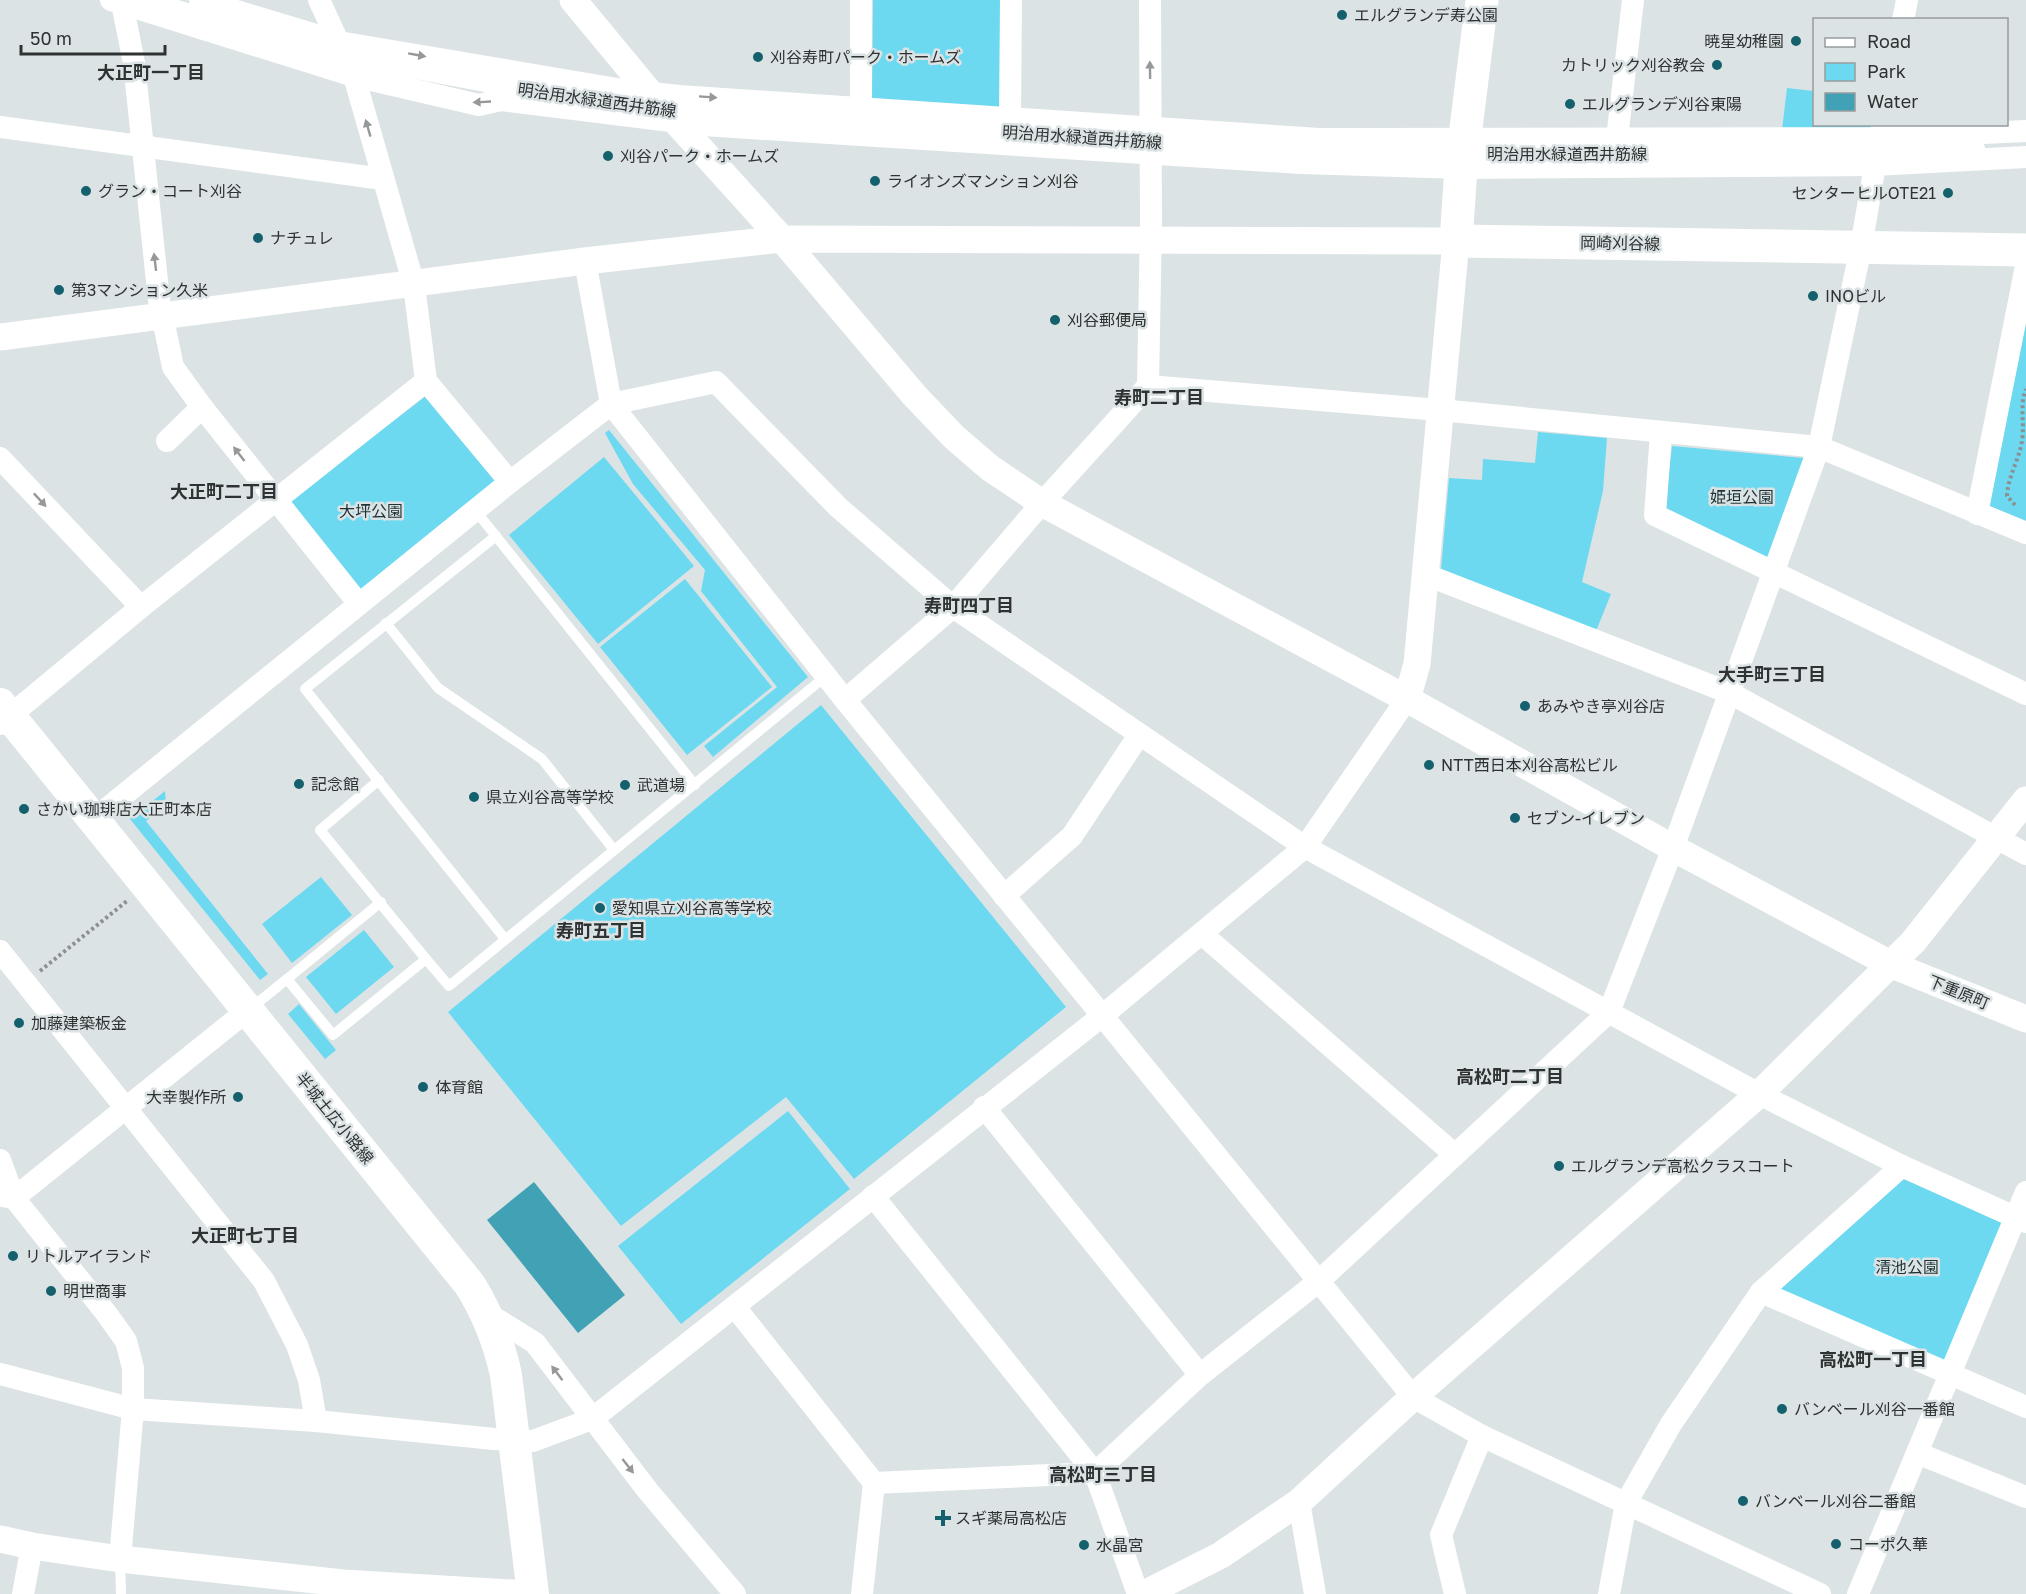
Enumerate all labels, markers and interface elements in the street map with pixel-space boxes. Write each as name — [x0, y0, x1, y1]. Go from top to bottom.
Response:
place label: エルグランデ寿公園 — [1354, 5, 1498, 25]
marker: エルグランデ寿公園 — [1335, 8, 1349, 22]
scale bar — [21, 18, 165, 56]
legend — [1813, 18, 2008, 126]
text: 50 m — [30, 27, 72, 49]
text: Road — [1867, 30, 1911, 52]
place label: 暁星幼稚園 — [1704, 31, 1784, 51]
marker: 暁星幼稚園 — [1789, 34, 1803, 48]
place label: 刈谷寿町パーク・ホームズ — [770, 47, 961, 67]
marker: 刈谷寿町パーク・ホームズ — [751, 50, 765, 64]
one-way arrow — [408, 51, 427, 60]
place label: カトリック刈谷教会 — [1561, 55, 1705, 75]
marker: カトリック刈谷教会 — [1710, 58, 1724, 72]
one-way arrow — [1146, 60, 1155, 79]
text: Park — [1867, 60, 1906, 82]
district label: 大正町一丁目 — [97, 61, 205, 83]
street label: 明治用水緑道西井筋線 — [516, 79, 678, 121]
text: Water — [1867, 90, 1918, 112]
one-way arrow — [698, 93, 717, 102]
place label: エルグランデ刈谷東陽 — [1582, 94, 1742, 114]
marker: エルグランデ刈谷東陽 — [1563, 97, 1577, 111]
one-way arrow — [472, 98, 491, 107]
one-way arrow — [363, 119, 373, 137]
street label: 明治用水緑道西井筋線 — [1001, 121, 1163, 153]
street label: 明治用水緑道西井筋線 — [1487, 144, 1647, 164]
place label: 刈谷パーク・ホームズ — [620, 146, 779, 166]
marker: 刈谷パーク・ホームズ — [601, 149, 615, 163]
place label: ライオンズマンション刈谷 — [887, 171, 1079, 191]
marker: ライオンズマンション刈谷 — [868, 174, 882, 188]
place label: グラン・コート刈谷 — [98, 181, 242, 201]
place label: センターヒルOTE21 — [1792, 183, 1936, 203]
marker: グラン・コート刈谷 — [79, 184, 93, 198]
marker: センターヒルOTE21 — [1941, 186, 1955, 200]
place label: ナチュレ — [270, 228, 334, 248]
marker: ナチュレ — [251, 231, 265, 245]
street label: 岡崎刈谷線 — [1580, 232, 1660, 254]
one-way arrow — [150, 252, 160, 271]
place label: 第3マンション久米 — [71, 280, 208, 300]
marker: 第3マンション久米 — [52, 283, 66, 297]
place label: INOビル — [1825, 286, 1886, 306]
marker: INOビル — [1806, 289, 1820, 303]
place label: 刈谷郵便局 — [1067, 310, 1147, 330]
marker: 刈谷郵便局 — [1048, 313, 1062, 327]
district label: 寿町二丁目 — [1114, 386, 1204, 408]
one-way arrow — [232, 446, 245, 462]
district label: 大正町二丁目 — [170, 480, 278, 502]
park label: 姫垣公園 — [1710, 487, 1774, 507]
one-way arrow — [33, 493, 47, 508]
park label: 大坪公園 — [339, 501, 403, 521]
district label: 寿町四丁目 — [924, 594, 1014, 616]
district label: 大手町三丁目 — [1718, 663, 1826, 685]
place label: あみやき亭刈谷店 — [1537, 696, 1665, 716]
marker: あみやき亭刈谷店 — [1518, 699, 1532, 713]
place label: NTT西日本刈谷高松ビル — [1441, 755, 1618, 775]
marker: NTT西日本刈谷高松ビル — [1422, 758, 1436, 772]
place label: 記念館 — [311, 774, 359, 794]
place label: 武道場 — [637, 775, 685, 795]
marker: 記念館 — [292, 777, 306, 791]
marker: 武道場 — [618, 778, 632, 792]
place label: 県立刈谷高等学校 — [486, 787, 614, 807]
marker: 県立刈谷高等学校 — [467, 790, 481, 804]
place label: さかい珈琲店大正町本店 — [36, 799, 212, 819]
marker: さかい珈琲店大正町本店 — [17, 802, 31, 816]
place label: セブン-イレブン — [1527, 808, 1645, 828]
marker: セブン-イレブン — [1508, 811, 1522, 825]
place label: 愛知県立刈谷高等学校 — [612, 898, 772, 918]
marker: 愛知県立刈谷高等学校 — [593, 901, 607, 915]
district label: 寿町五丁目 — [556, 919, 646, 941]
street label: 下重原町 — [1926, 971, 1992, 1013]
place label: 加藤建築板金 — [31, 1013, 127, 1033]
marker: 加藤建築板金 — [12, 1016, 26, 1030]
district label: 高松町二丁目 — [1456, 1065, 1564, 1087]
street label: 半城土広小路線 — [292, 1068, 378, 1168]
place label: 体育館 — [435, 1077, 483, 1097]
marker: 体育館 — [416, 1080, 430, 1094]
place label: 大幸製作所 — [146, 1087, 226, 1107]
marker: 大幸製作所 — [231, 1090, 245, 1104]
place label: エルグランデ高松クラスコート — [1571, 1156, 1795, 1176]
marker: エルグランデ高松クラスコート — [1552, 1159, 1566, 1173]
district label: 大正町七丁目 — [191, 1224, 299, 1246]
place label: リトルアイランド — [25, 1246, 152, 1266]
marker: リトルアイランド — [6, 1249, 20, 1263]
park label: 清池公園 — [1875, 1257, 1939, 1277]
place label: 明世商事 — [63, 1281, 127, 1301]
marker: 明世商事 — [44, 1284, 58, 1298]
district label: 高松町一丁目 — [1819, 1348, 1927, 1370]
one-way arrow — [551, 1365, 563, 1381]
place label: バンベール刈谷一番館 — [1794, 1399, 1955, 1419]
marker: バンベール刈谷一番館 — [1775, 1402, 1789, 1416]
one-way arrow — [621, 1458, 633, 1473]
district label: 高松町三丁目 — [1049, 1463, 1157, 1485]
place label: バンベール刈谷二番館 — [1755, 1491, 1916, 1511]
marker: バンベール刈谷二番館 — [1736, 1494, 1750, 1508]
place label: スギ薬局高松店 — [955, 1508, 1067, 1528]
marker: スギ薬局高松店 — [936, 1511, 950, 1525]
place label: コーポ久華 — [1848, 1534, 1928, 1554]
place label: 水晶宮 — [1096, 1535, 1144, 1555]
marker: コーポ久華 — [1829, 1537, 1843, 1551]
marker: 水晶宮 — [1077, 1538, 1091, 1552]

